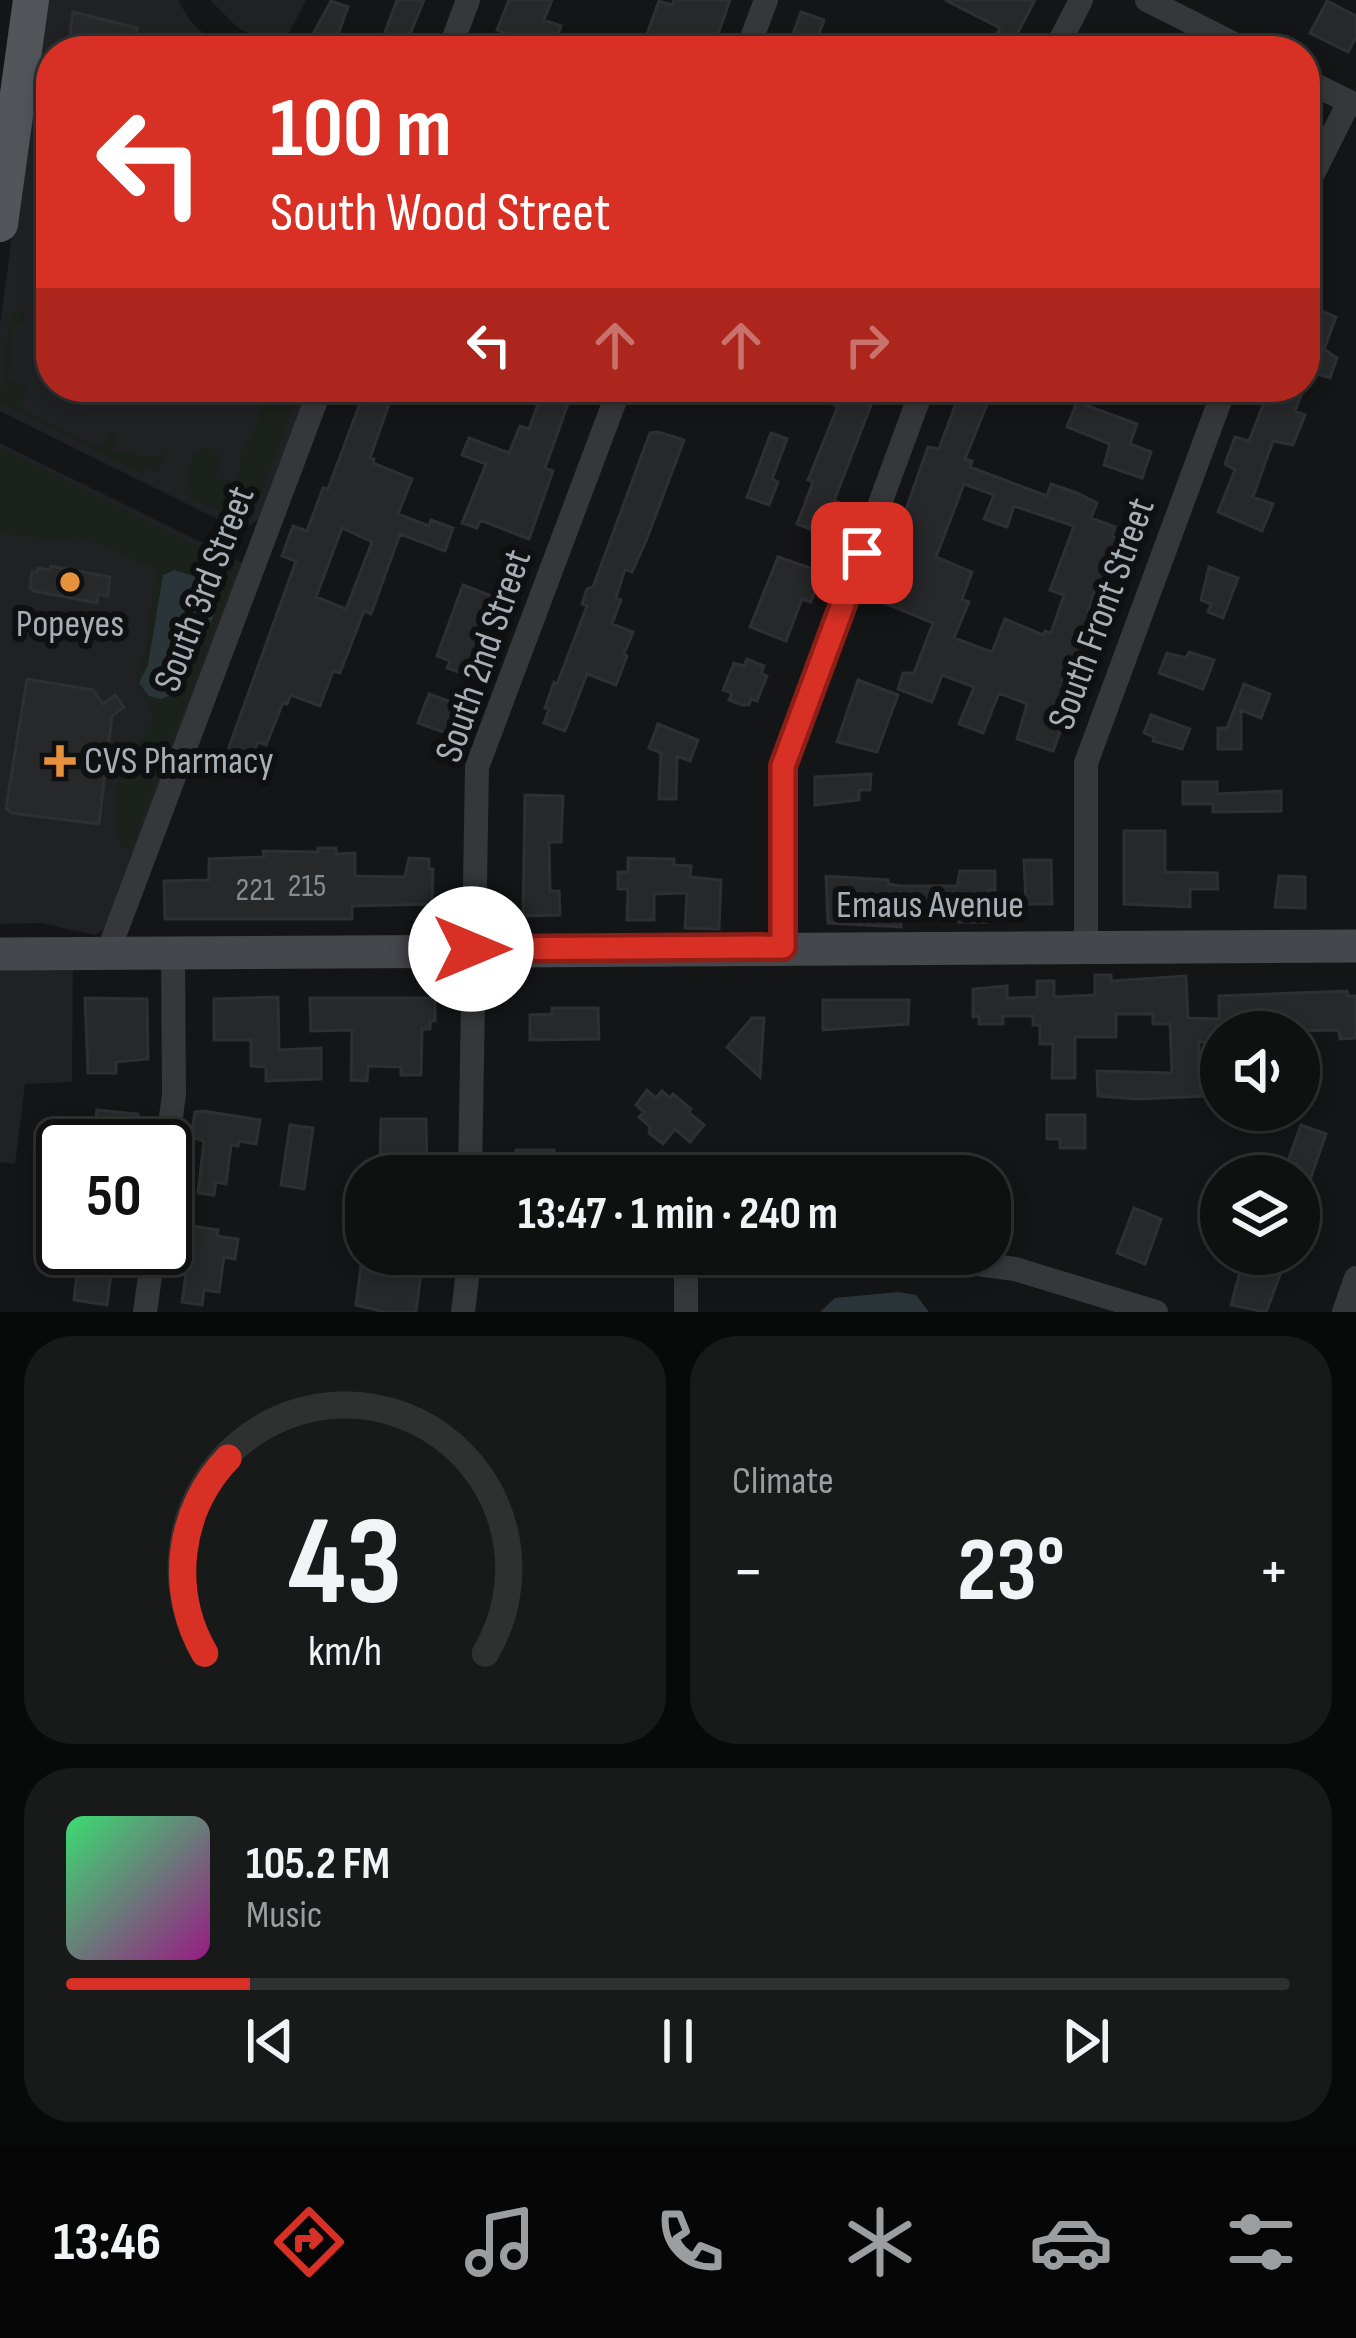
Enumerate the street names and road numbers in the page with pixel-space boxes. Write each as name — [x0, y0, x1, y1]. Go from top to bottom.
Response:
street label: South 3rd Street — [144, 480, 266, 698]
street label: South Front Street — [1038, 492, 1166, 736]
street label: South 2nd Street — [426, 544, 542, 768]
street label: Emaus Avenue — [836, 882, 1024, 929]

